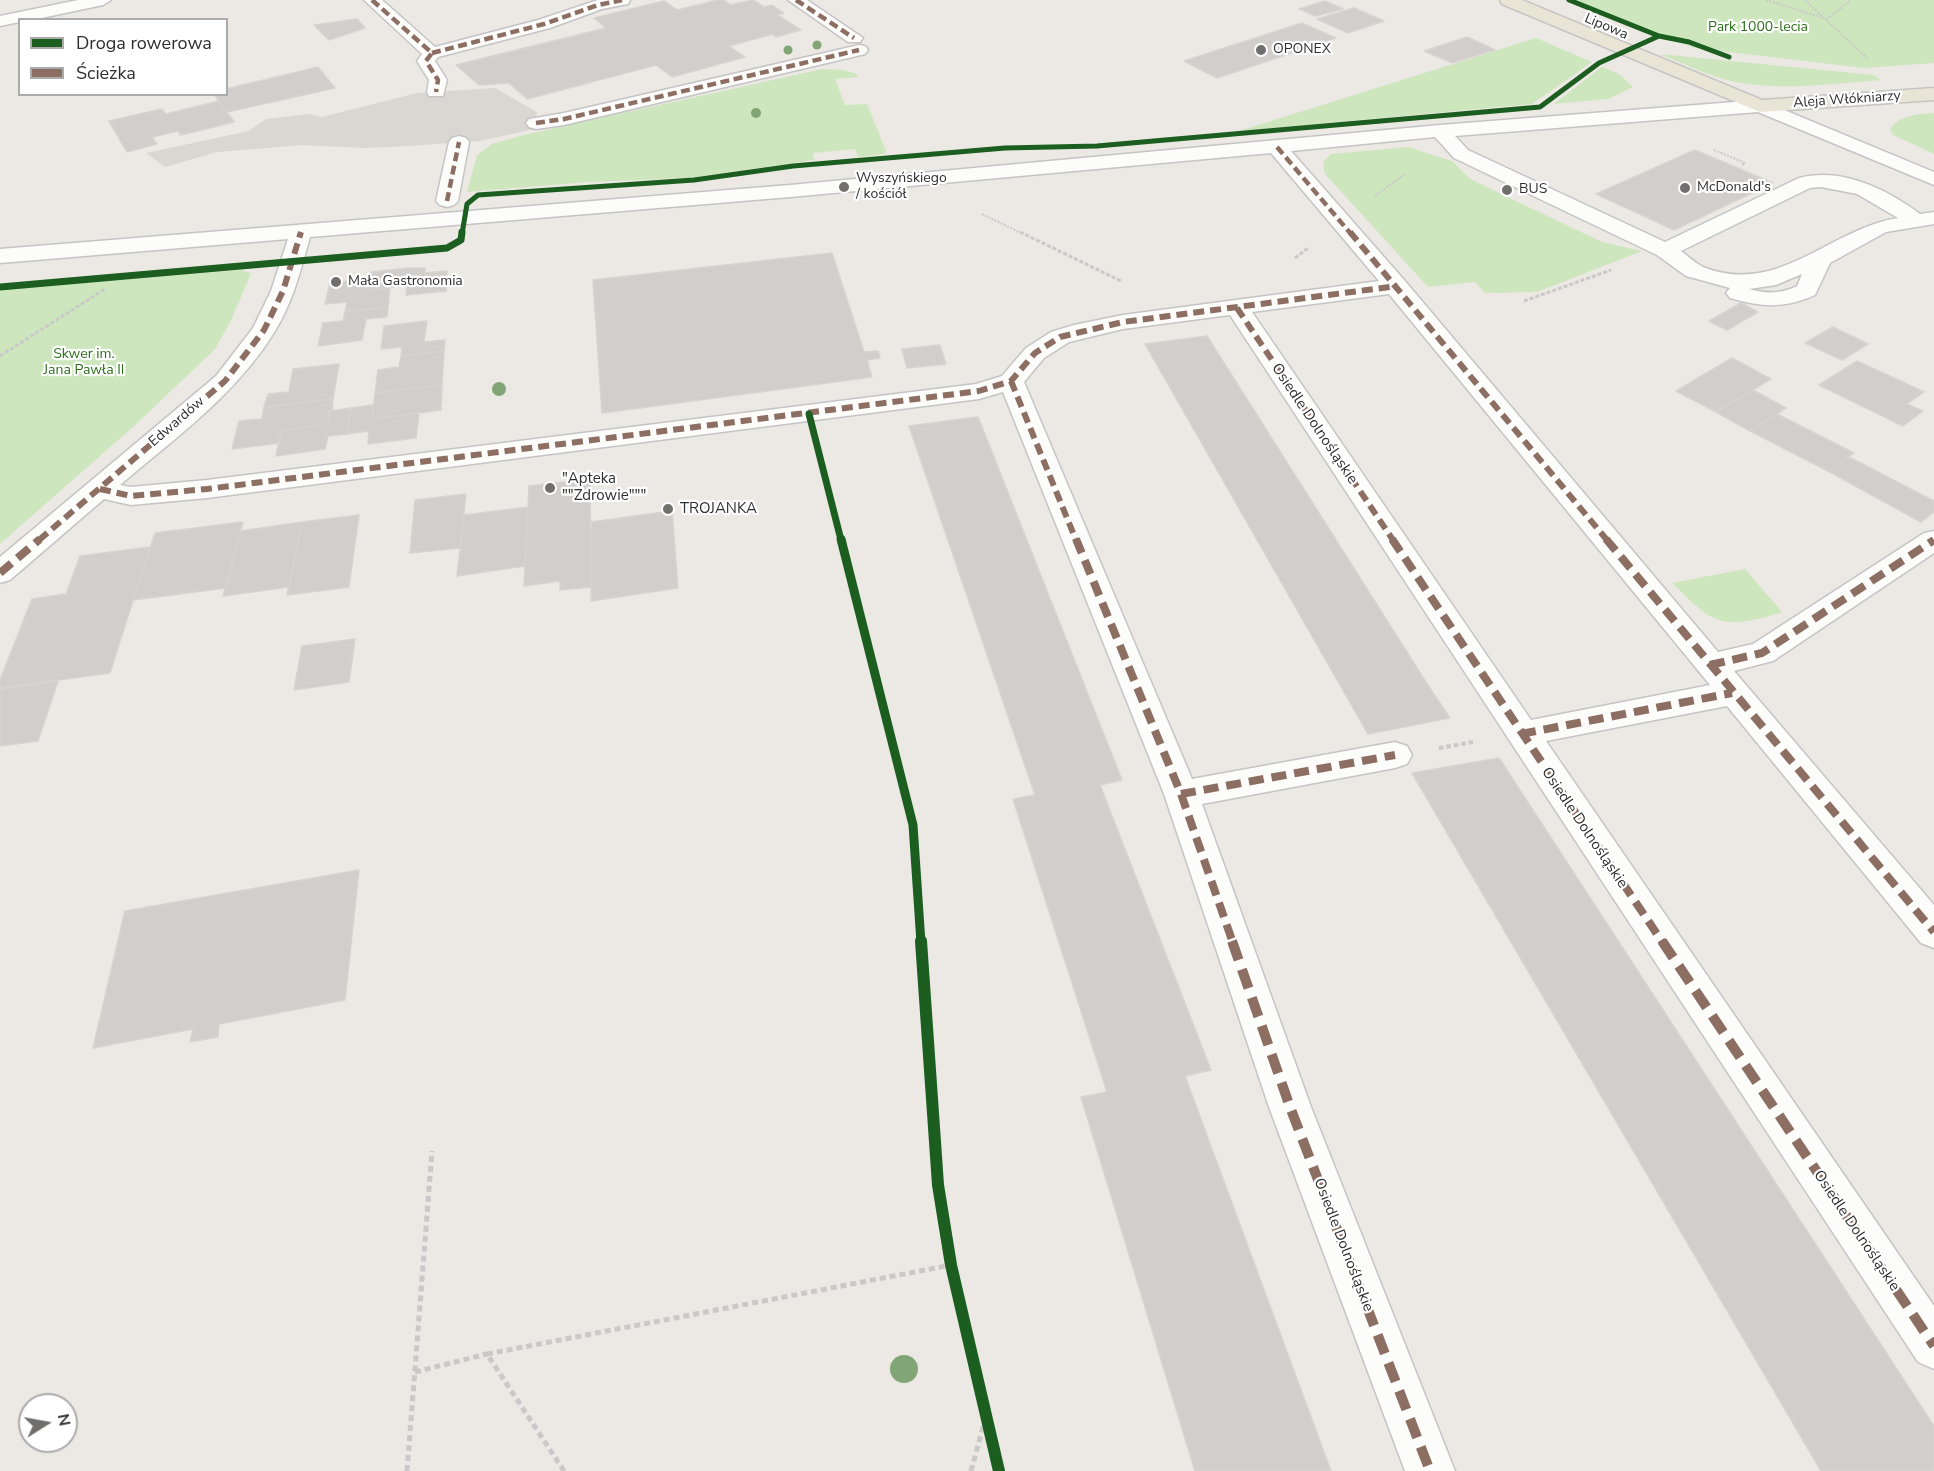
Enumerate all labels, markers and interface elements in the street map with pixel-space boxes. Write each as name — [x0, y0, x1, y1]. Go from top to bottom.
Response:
street label: Lipowa — [1582, 10, 1630, 44]
legend — [18, 18, 228, 96]
park label: Park 1000-lecia — [1708, 20, 1808, 36]
text: Droga rowerowa — [76, 31, 212, 55]
place label: OPONEX — [1273, 42, 1331, 58]
marker: OPONEX — [1254, 43, 1268, 57]
text: Ścieżka — [76, 61, 136, 85]
street label: Aleja Włókniarzy — [1793, 88, 1901, 112]
place label: Wyszyńskiego / kościół — [856, 171, 947, 204]
marker: Wyszyńskiego / kościół — [837, 180, 851, 194]
place label: McDonald's — [1697, 180, 1771, 196]
marker: McDonald's — [1678, 181, 1692, 195]
place label: BUS — [1519, 182, 1547, 198]
marker: BUS — [1500, 183, 1514, 197]
place label: Mała Gastronomia — [348, 274, 463, 290]
marker: Mała Gastronomia — [329, 275, 343, 289]
park label: Skwer im. Jana Pawła II — [44, 347, 124, 380]
street label: Osiedle Dolnośląskie — [1267, 360, 1361, 488]
street label: Edwardów — [146, 393, 208, 451]
place label: "Apteka ""Zdrowie""" — [562, 470, 646, 505]
marker: "Apteka ""Zdrowie""" — [543, 481, 557, 495]
place label: TROJANKA — [680, 500, 757, 518]
marker: TROJANKA — [661, 502, 675, 516]
street label: Osiedle Dolnośląskie — [1537, 764, 1631, 892]
street label: Osiedle Dolnośląskie — [1809, 1167, 1903, 1295]
street label: Osiedle Dolnośląskie — [1309, 1176, 1377, 1314]
north arrow — [18, 1393, 78, 1453]
text: N — [52, 1412, 76, 1428]

